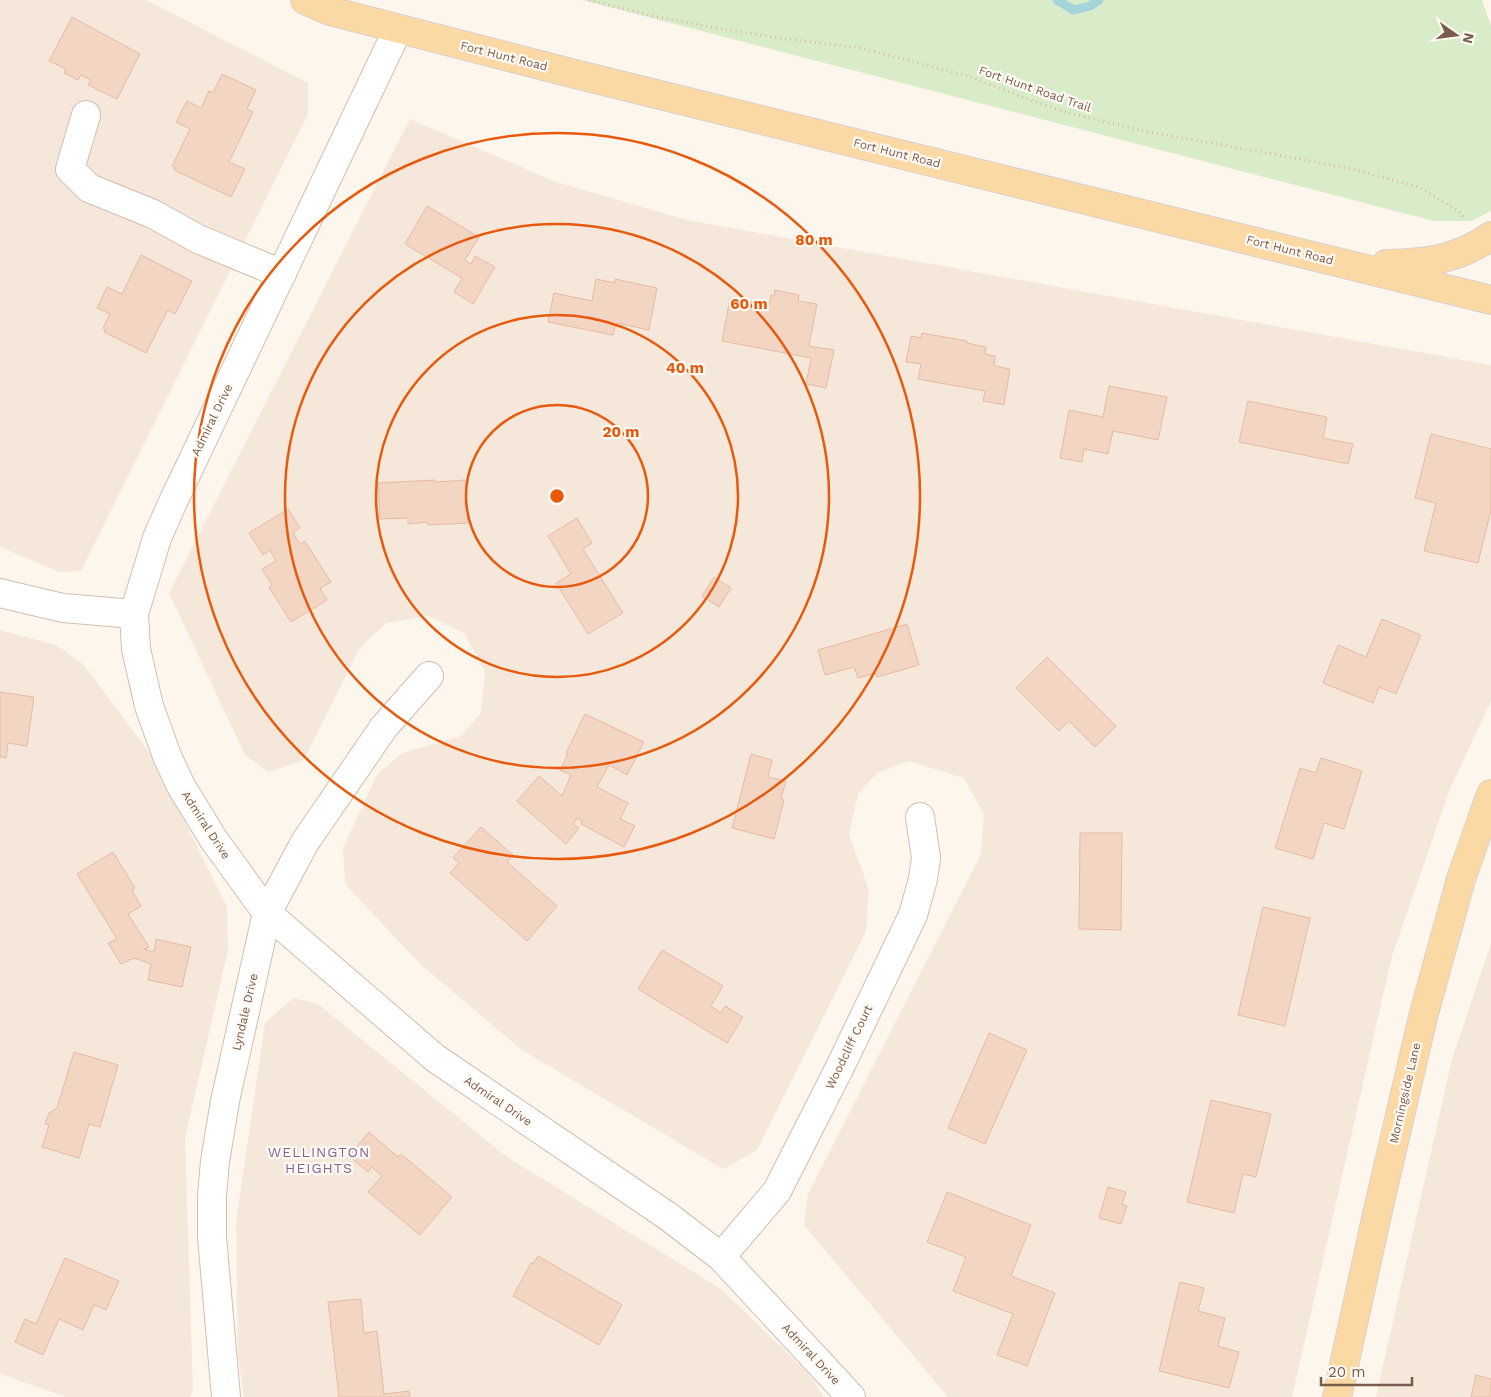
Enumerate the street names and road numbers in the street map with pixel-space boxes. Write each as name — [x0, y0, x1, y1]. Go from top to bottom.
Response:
street label: Fort Hunt Road — [459, 38, 549, 74]
street label: Fort Hunt Road Trail — [977, 63, 1093, 115]
street label: Fort Hunt Road — [852, 135, 942, 171]
street label: Fort Hunt Road — [1245, 232, 1335, 268]
street label: Admiral Drive — [188, 382, 236, 458]
street label: Admiral Drive — [179, 788, 233, 862]
street label: Lyndale Drive — [229, 972, 261, 1052]
street label: Woodcliff Court — [823, 1003, 875, 1091]
street label: Morningside Lane — [1387, 1041, 1423, 1145]
street label: Admiral Drive — [461, 1073, 535, 1129]
street label: Admiral Drive — [779, 1320, 843, 1388]

